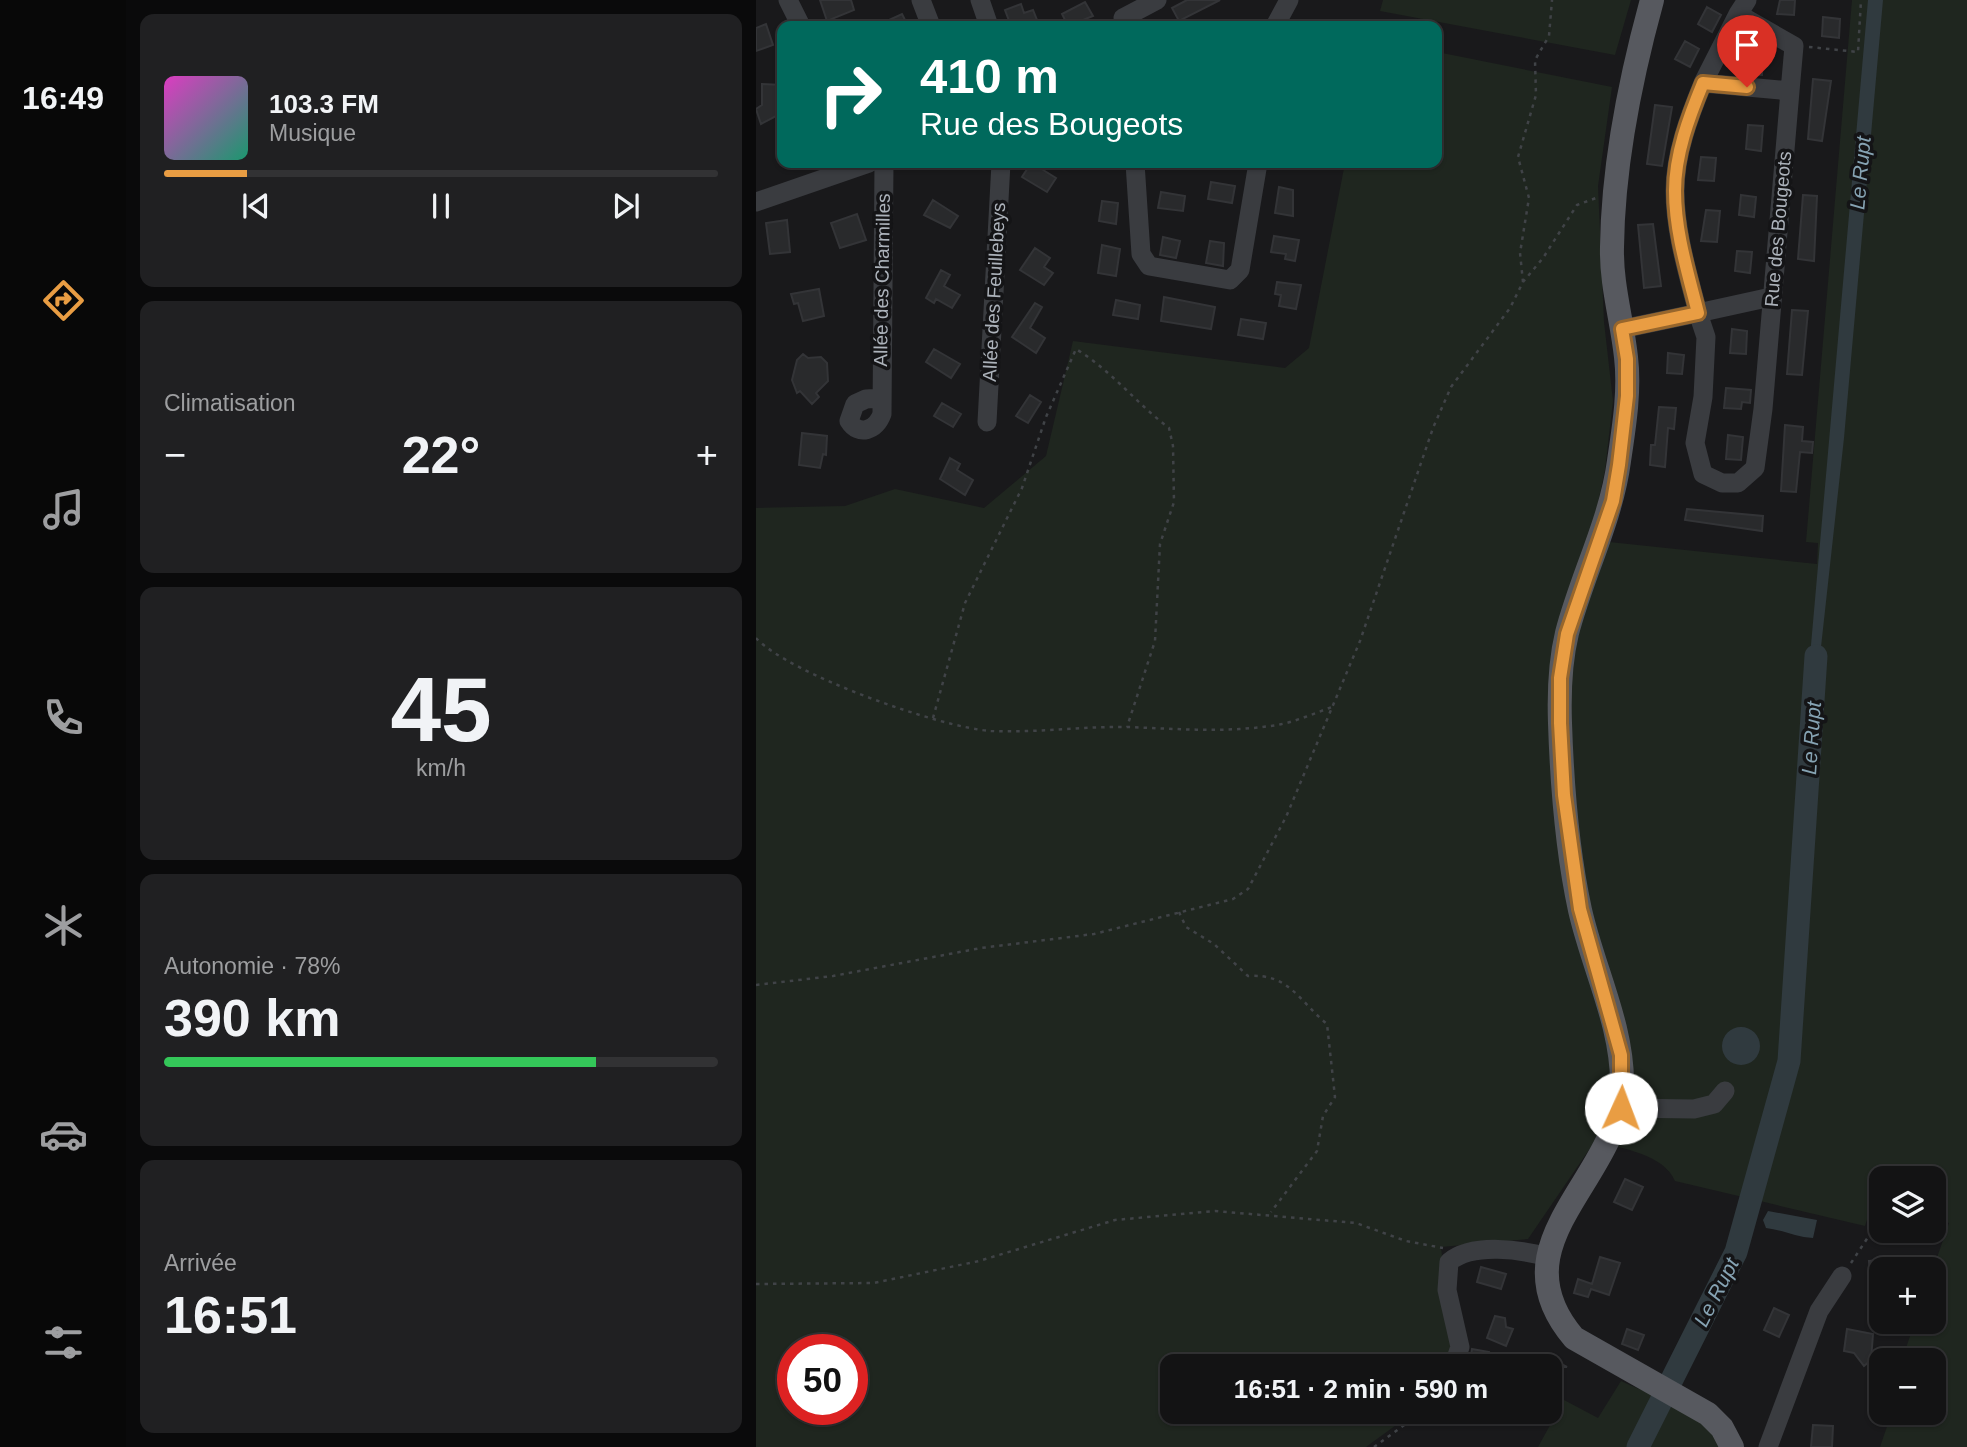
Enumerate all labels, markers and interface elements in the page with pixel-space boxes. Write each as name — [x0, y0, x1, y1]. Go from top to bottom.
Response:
pin — [1717, 15, 1777, 87]
icon: arrive — [1728, 26, 1766, 64]
icon: right — [805, 49, 896, 140]
text: 410 m — [920, 49, 1059, 103]
text: 16:49 — [22, 80, 104, 116]
text: 103.3 FM — [269, 89, 379, 119]
text: Rue des Bougeots — [920, 106, 1183, 142]
text: Musique — [269, 120, 356, 146]
water label: Le Rupt — [1845, 134, 1875, 211]
street label: Rue des Bougeots — [1761, 150, 1795, 308]
icon: previous — [237, 187, 275, 225]
icon: pause — [422, 187, 460, 225]
icon: next — [607, 187, 645, 225]
street label: Allée des Charmilles — [870, 193, 894, 367]
street label: Allée des Feuillebeys — [979, 202, 1009, 382]
icon: directions — [39, 276, 88, 325]
text: Climatisation — [164, 390, 296, 416]
text: 22° — [402, 426, 480, 484]
text: − — [164, 434, 186, 476]
text: + — [696, 434, 718, 476]
icon: music — [39, 485, 88, 534]
text: 45 — [390, 659, 492, 760]
icon: phone — [39, 693, 88, 742]
water label: Le Rupt — [1797, 699, 1825, 775]
text: km/h — [416, 755, 466, 781]
icon: climate — [39, 901, 88, 950]
text: Autonomie · 78% — [164, 953, 340, 979]
text: 390 km — [164, 989, 340, 1047]
position arrow — [1584, 1071, 1658, 1145]
icon: car — [39, 1110, 88, 1159]
map controls — [1869, 1166, 1946, 1425]
button: layers — [1869, 1166, 1946, 1243]
text: Arrivée — [164, 1250, 237, 1276]
water label: Le Rupt — [1689, 1253, 1743, 1330]
button: + — [1869, 1257, 1946, 1334]
text: 16:51 — [164, 1286, 297, 1344]
icon: filters — [39, 1318, 88, 1367]
speed limit sign: 50 — [777, 1334, 868, 1425]
button: − — [1869, 1348, 1946, 1425]
text: 16:51 · 2 min · 590 m — [1234, 1374, 1488, 1404]

